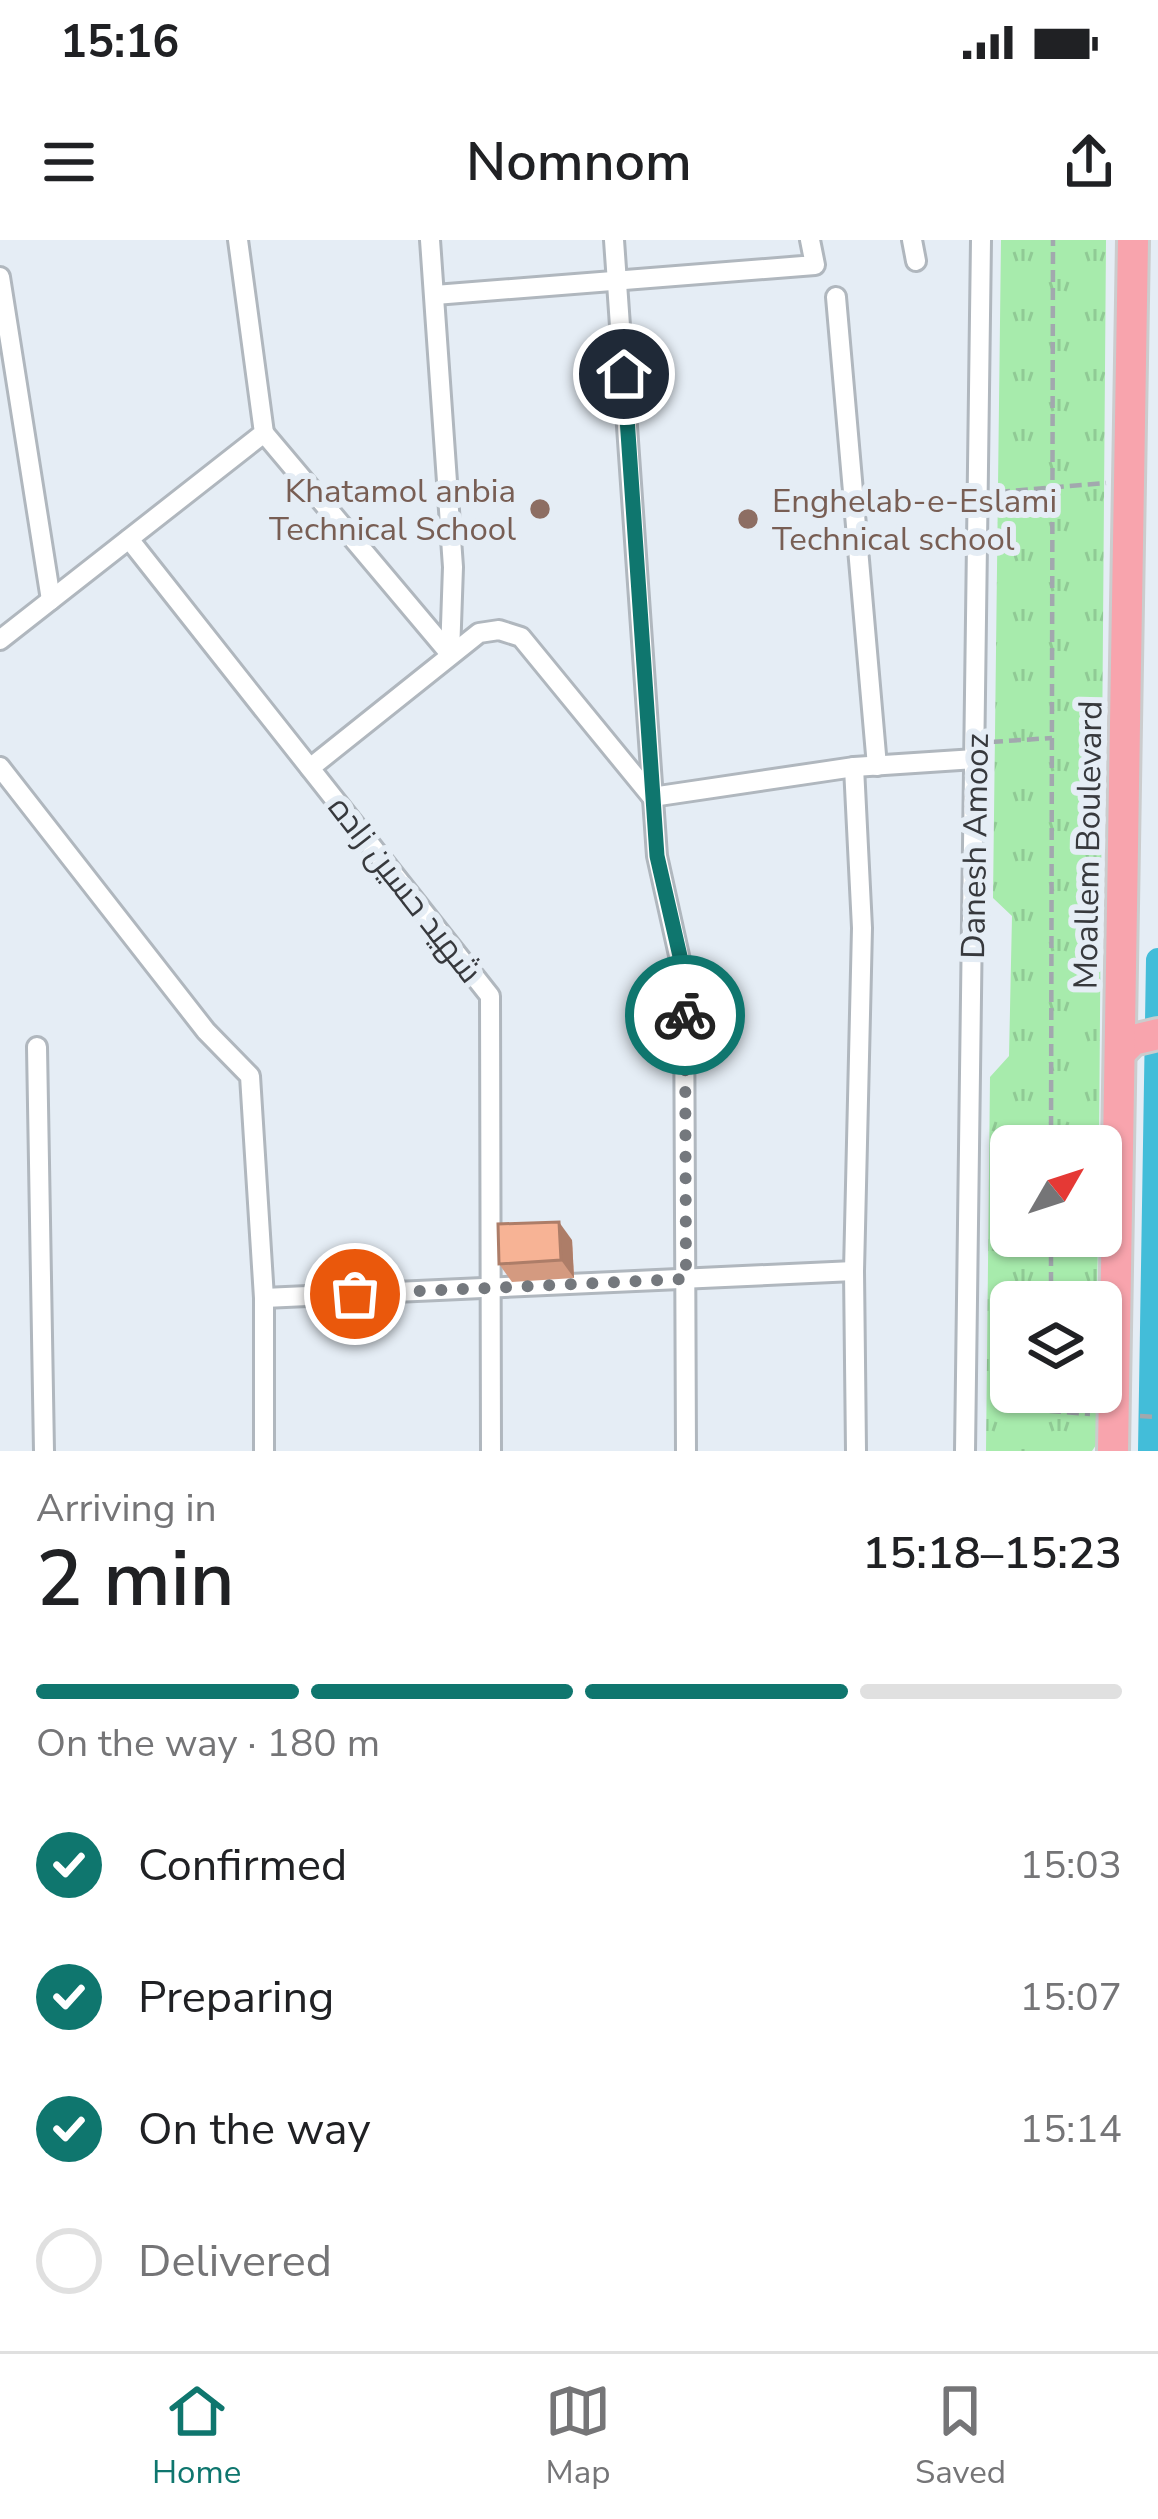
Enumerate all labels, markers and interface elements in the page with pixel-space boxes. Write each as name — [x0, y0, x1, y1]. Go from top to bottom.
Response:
text: 15:16 — [60, 12, 179, 73]
text: Nomnom — [466, 125, 692, 199]
icon: menu — [36, 129, 102, 195]
icon: share — [1056, 129, 1122, 195]
pin — [573, 323, 675, 425]
icon: home — [591, 341, 657, 407]
place label: Khatamol anbia Technical School — [269, 469, 516, 552]
place label: Enghelab-e-Eslami Technical school — [772, 479, 1057, 562]
marker: Khatamol anbia Technical School — [527, 496, 553, 522]
marker: Enghelab-e-Eslami Technical school — [735, 506, 761, 532]
street label: Moallem Boulevard — [1063, 700, 1114, 990]
street label: Danesh Amooz — [951, 733, 1000, 959]
street label: شهید حسین زاده — [318, 787, 492, 993]
courier — [625, 955, 745, 1075]
icon: bike — [652, 982, 718, 1048]
north arrow — [990, 1125, 1122, 1257]
map controls — [990, 1125, 1122, 1413]
pin — [304, 1243, 406, 1345]
icon: bag — [322, 1261, 388, 1327]
button: layers — [990, 1281, 1122, 1413]
text: Arriving in — [36, 1482, 217, 1535]
text: 15:18–15:23 — [862, 1523, 1122, 1584]
text: 2 min — [36, 1526, 235, 1633]
text: On the way · 180 m — [36, 1717, 380, 1770]
icon: check — [36, 1832, 102, 1898]
text: Confirmed — [138, 1835, 347, 1896]
text: 15:03 — [1020, 1839, 1122, 1892]
icon: check — [36, 1964, 102, 2030]
text: Preparing — [138, 1967, 334, 2028]
text: 15:07 — [1020, 1971, 1122, 2024]
icon: check — [36, 2096, 102, 2162]
text: On the way — [138, 2099, 371, 2160]
text: 15:14 — [1020, 2103, 1122, 2156]
text: Delivered — [138, 2231, 332, 2292]
tab: Home — [152, 2378, 241, 2495]
tab: Map — [545, 2378, 611, 2495]
tab: Saved — [915, 2378, 1006, 2495]

